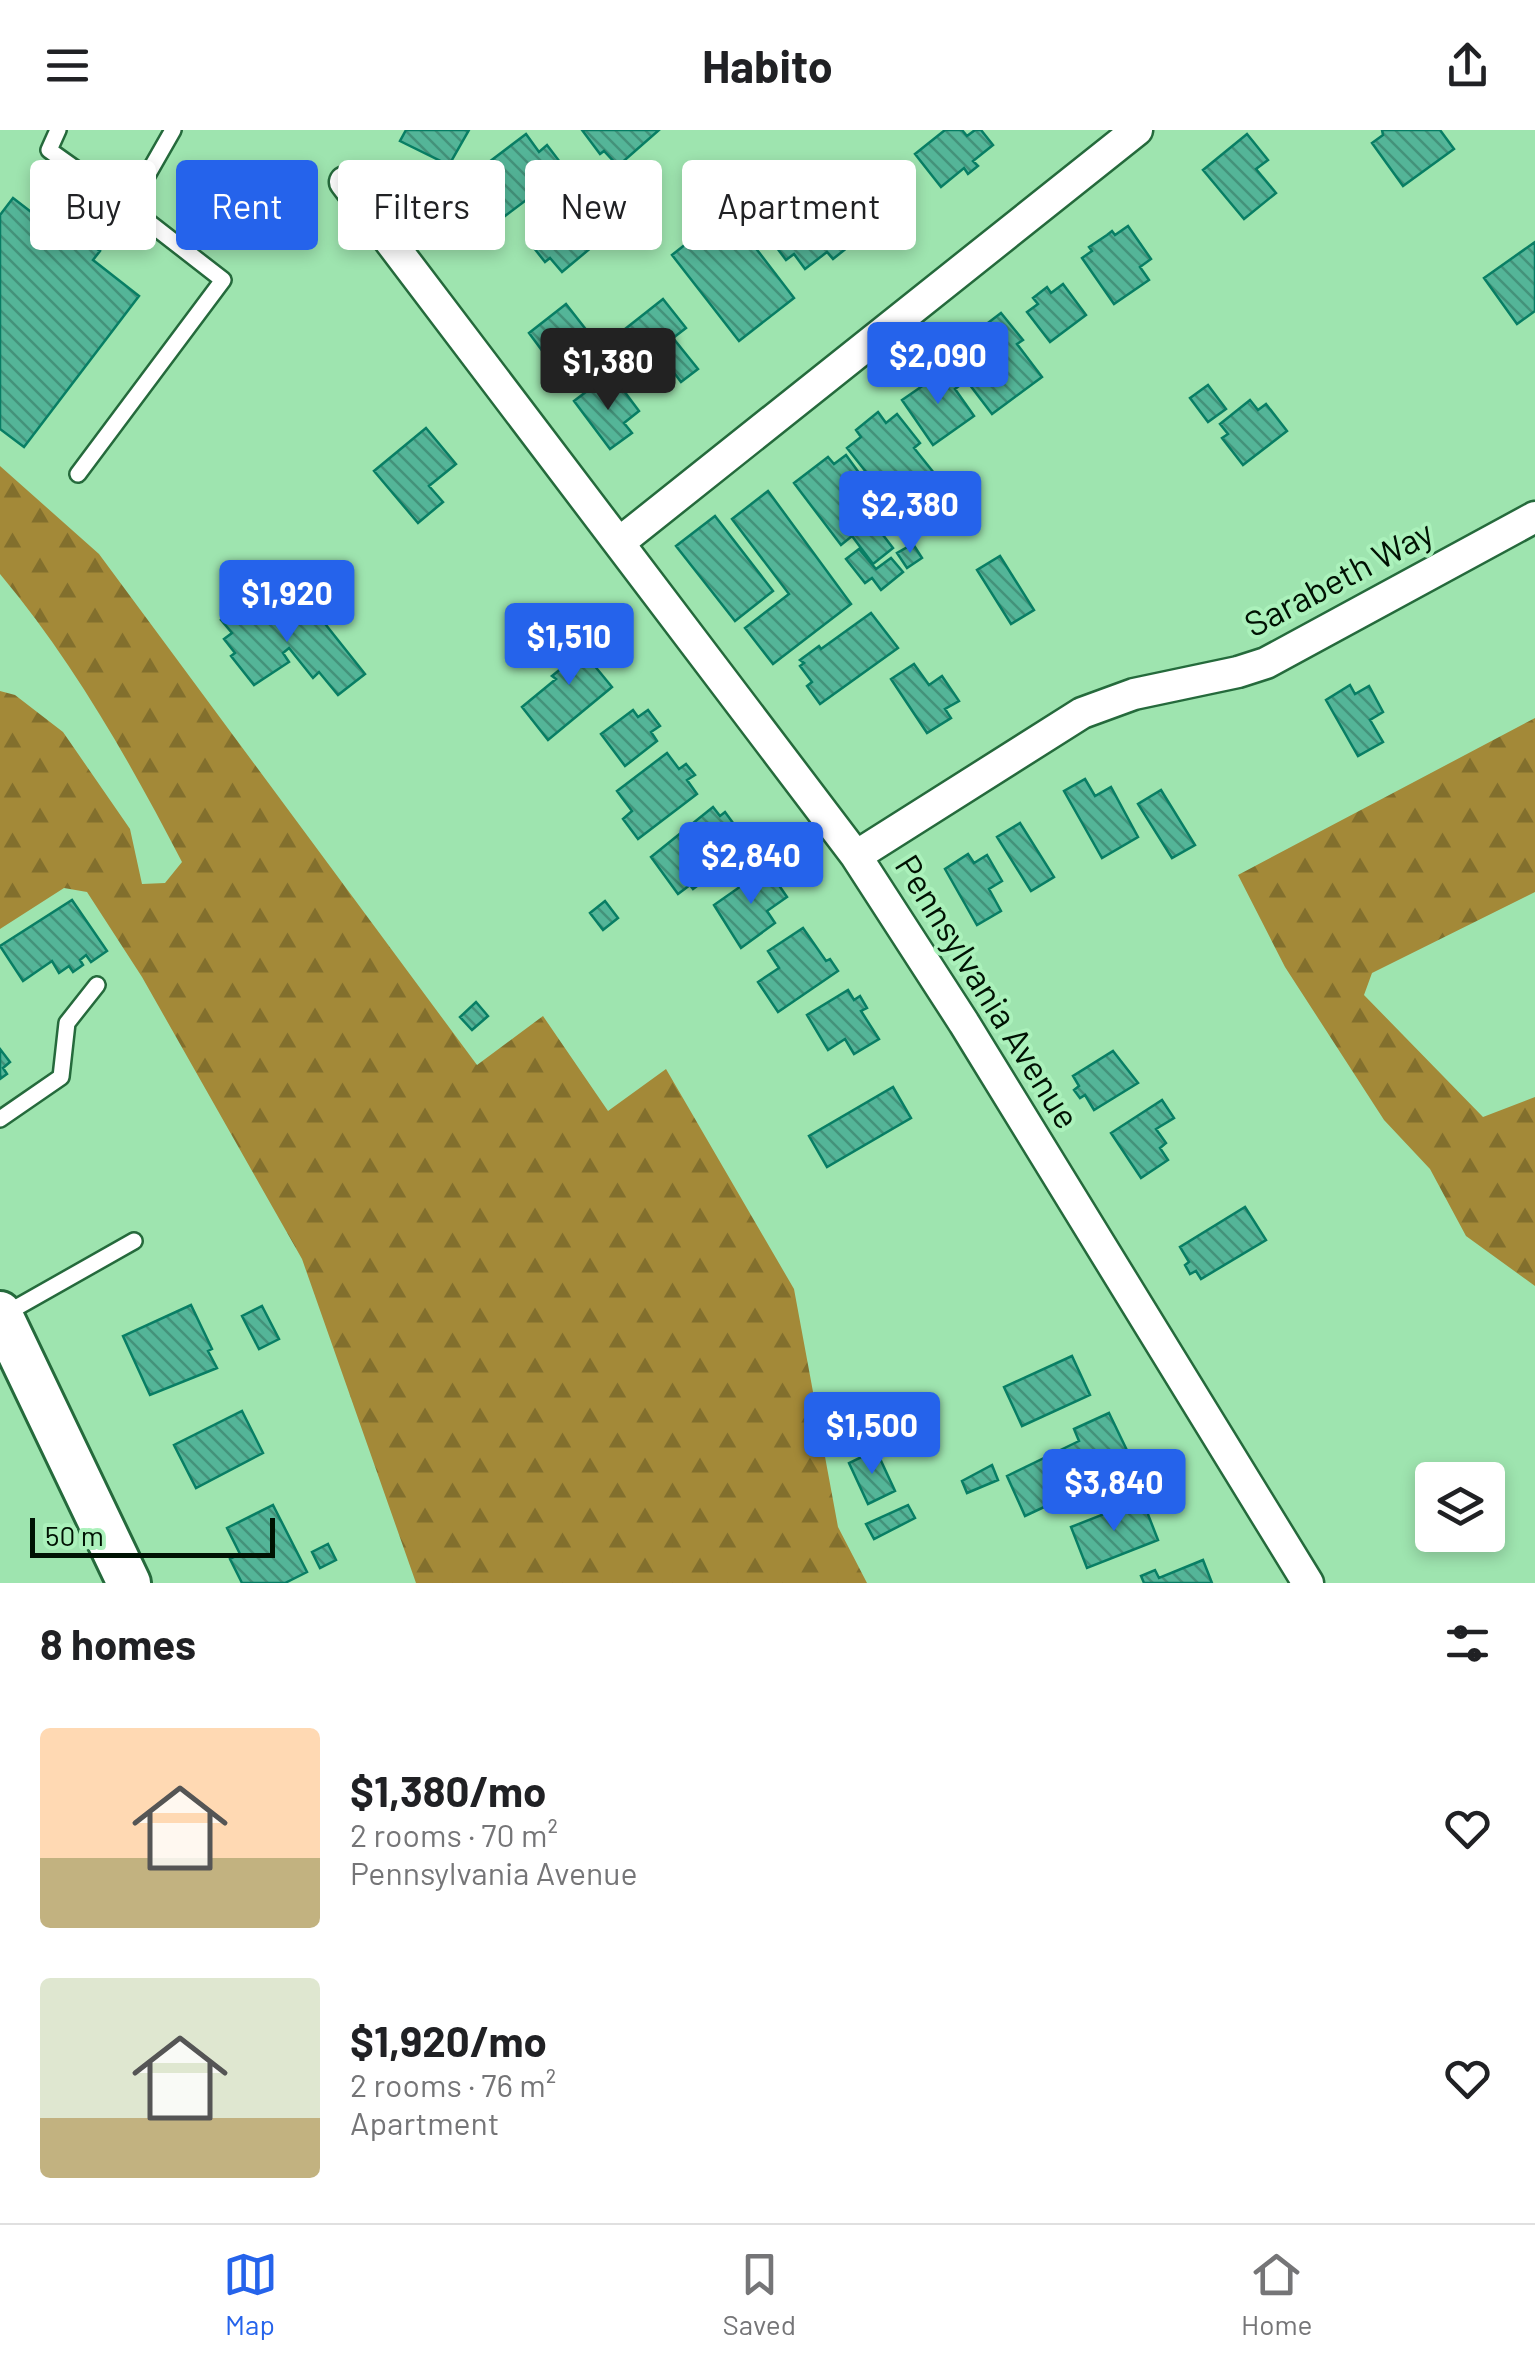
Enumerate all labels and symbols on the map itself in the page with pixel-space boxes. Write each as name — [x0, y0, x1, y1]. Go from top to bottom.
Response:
pin: $2,090 — [857, 322, 1019, 407]
pin: $1,380 — [527, 328, 689, 413]
pin: $2,380 — [829, 471, 991, 556]
street label: Sarabeth Way — [1237, 510, 1440, 644]
pin: $1,920 — [206, 560, 368, 645]
pin: $1,510 — [488, 603, 650, 688]
pin: $2,840 — [670, 822, 832, 907]
street label: Pennsylvania Avenue — [888, 846, 1090, 1135]
pin: $1,500 — [791, 1392, 953, 1477]
pin: $3,840 — [1033, 1449, 1195, 1534]
scale bar — [30, 1513, 275, 1558]

